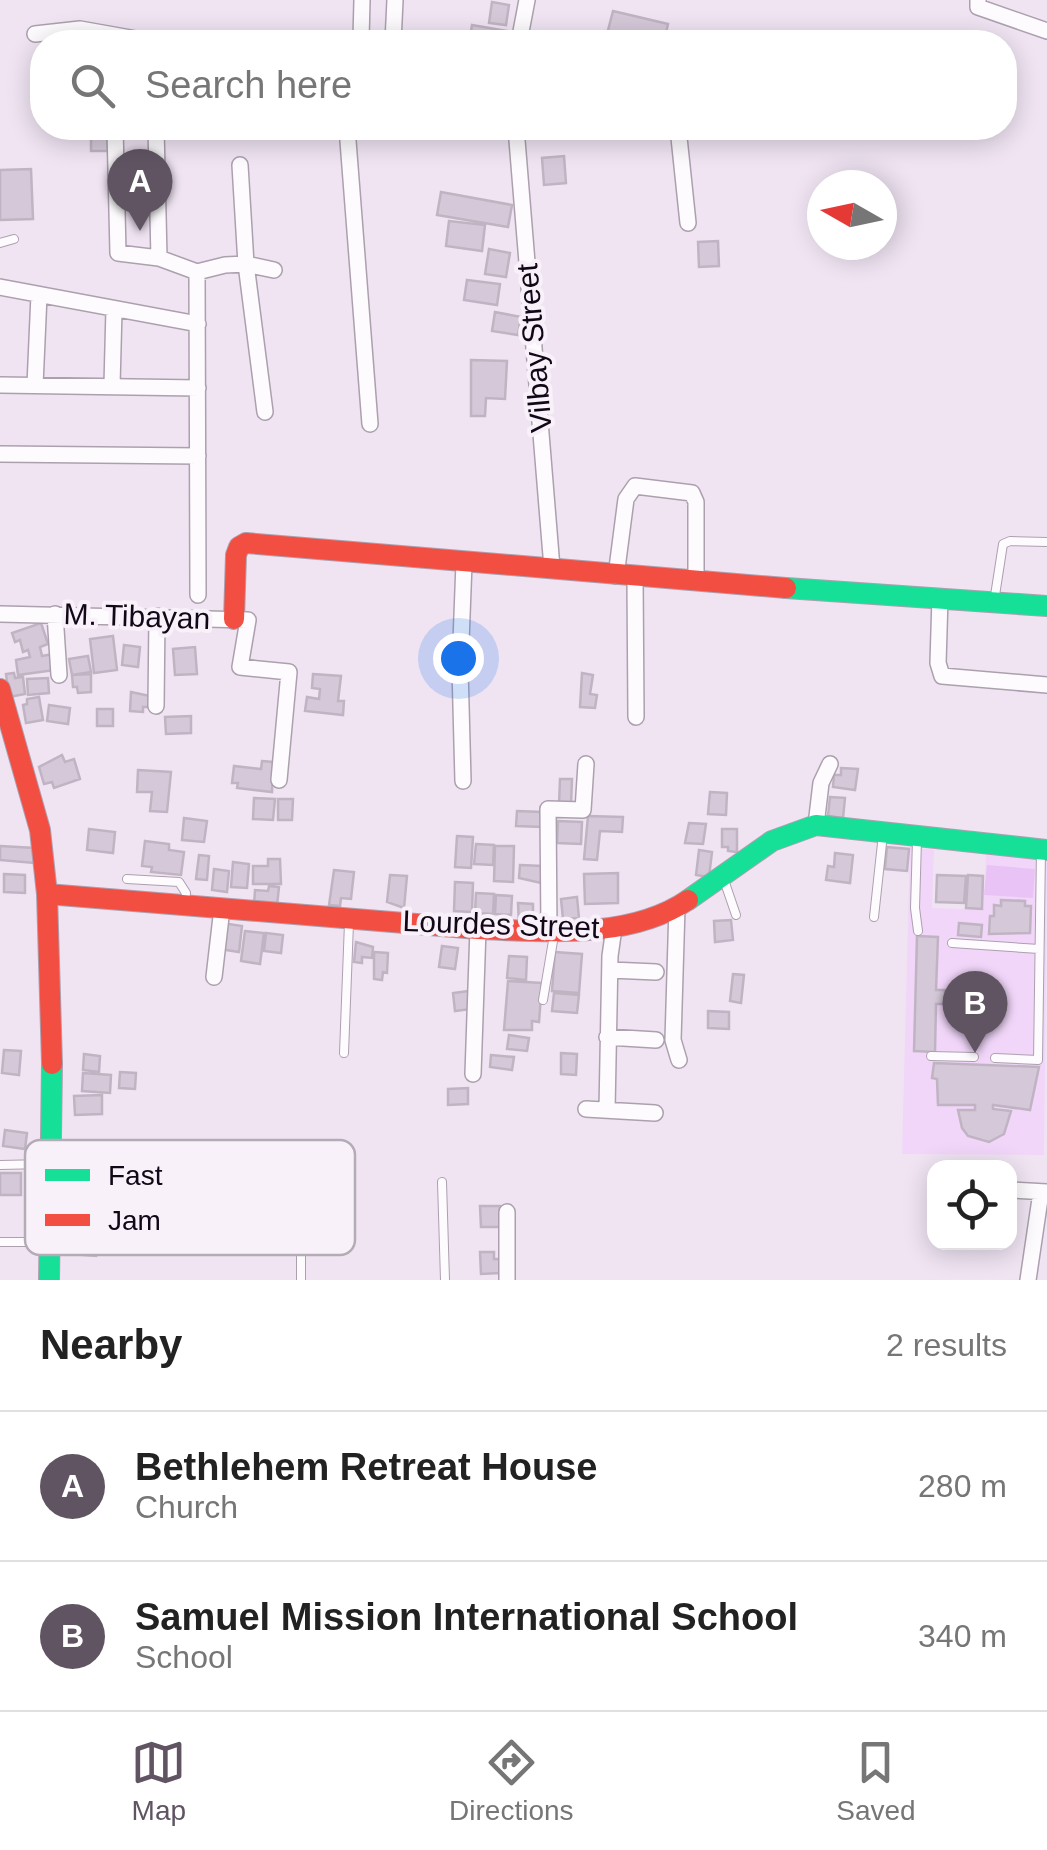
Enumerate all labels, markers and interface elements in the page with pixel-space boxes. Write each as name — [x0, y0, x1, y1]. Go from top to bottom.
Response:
search box — [30, 30, 1017, 140]
icon: search — [65, 58, 120, 113]
text: Search here — [145, 64, 352, 106]
pin: A — [108, 148, 172, 231]
north arrow — [807, 170, 897, 260]
street label: Vilbay Street — [510, 261, 558, 434]
street label: M. Tibayan — [63, 597, 211, 635]
your location — [433, 633, 484, 684]
street label: Lourdes Street — [402, 904, 601, 944]
pin: B — [942, 970, 1008, 1053]
legend — [25, 1140, 355, 1255]
text: Fast — [108, 1160, 163, 1191]
map controls — [927, 1160, 1017, 1250]
button: locate — [927, 1160, 1017, 1250]
text: Jam — [108, 1205, 161, 1236]
text: Nearby — [40, 1321, 182, 1368]
text: 2 results — [886, 1327, 1007, 1363]
text: Bethlehem Retreat House — [135, 1446, 597, 1488]
text: A — [61, 1468, 84, 1504]
text: 280 m — [918, 1468, 1007, 1504]
text: Church — [135, 1489, 238, 1525]
text: Samuel Mission International School — [135, 1596, 798, 1638]
text: B — [61, 1618, 84, 1654]
text: 340 m — [918, 1618, 1007, 1654]
text: School — [135, 1639, 233, 1675]
tab: Map — [131, 1735, 186, 1827]
tab: Directions — [449, 1735, 574, 1827]
tab: Saved — [836, 1735, 916, 1827]

